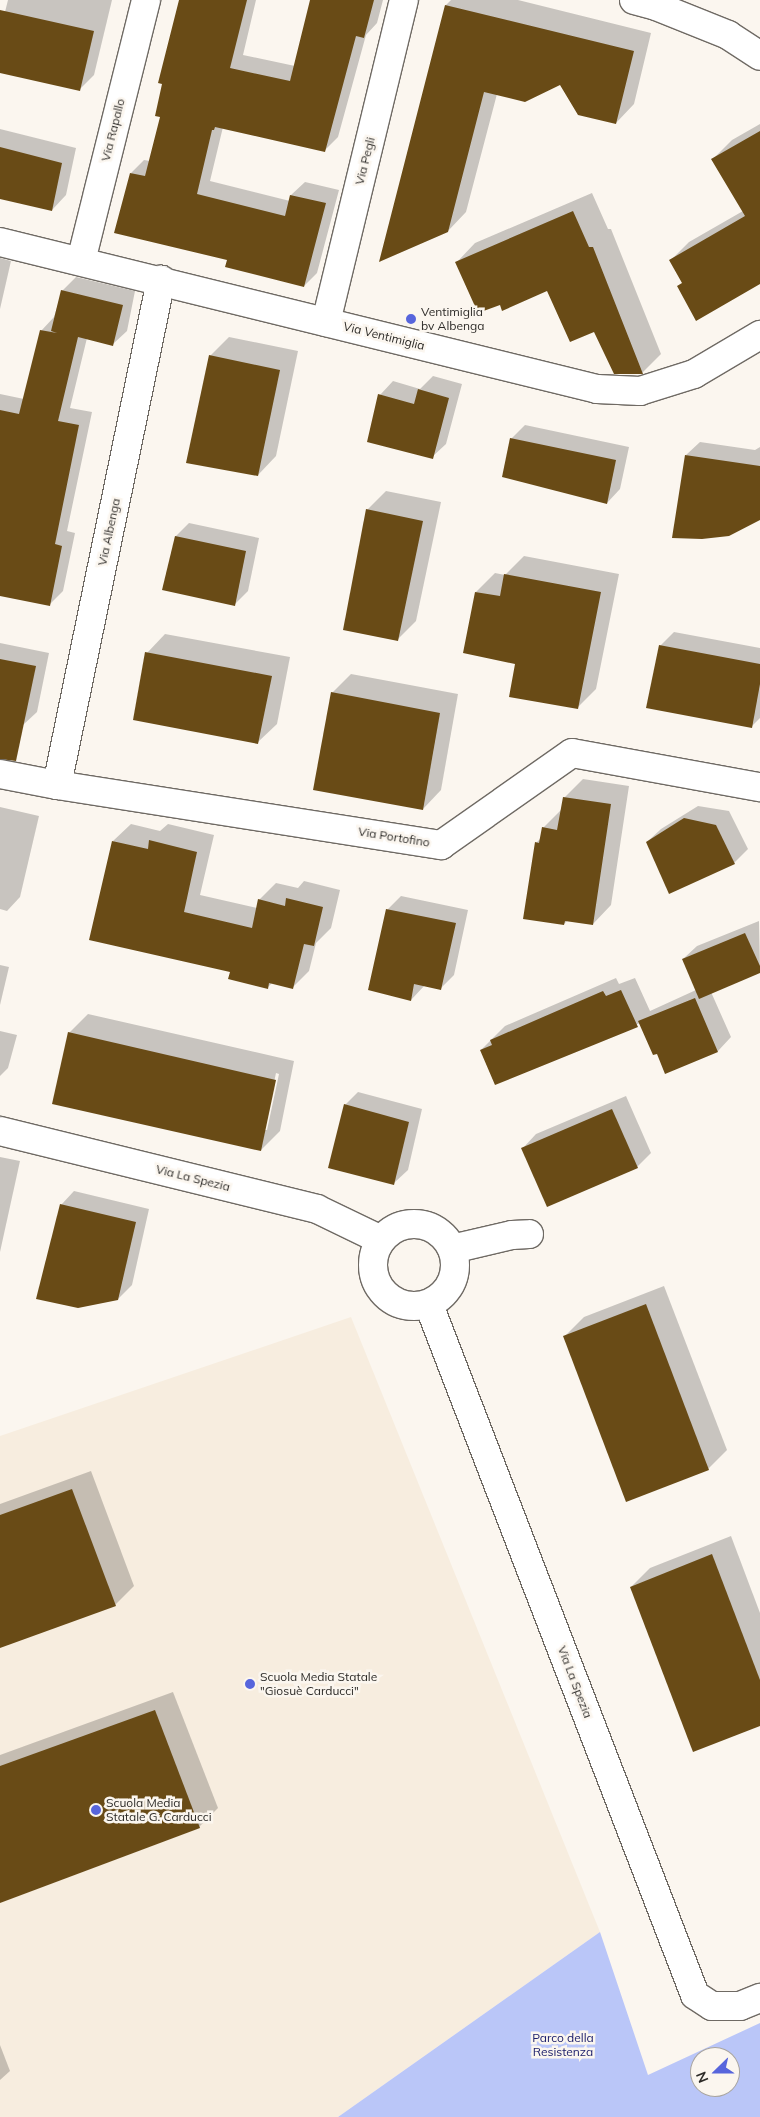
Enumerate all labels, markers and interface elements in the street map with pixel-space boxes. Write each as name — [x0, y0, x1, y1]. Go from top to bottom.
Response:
street label: Via Rapallo — [98, 97, 128, 163]
street label: Via Pegli — [352, 136, 378, 186]
place label: Ventimiglia bv Albenga — [421, 305, 484, 333]
marker: Ventimiglia bv Albenga — [405, 313, 417, 325]
street label: Via Ventimiglia — [342, 319, 426, 353]
street label: Via Albenga — [95, 497, 123, 567]
street label: Via Portofino — [357, 824, 431, 850]
street label: Via La Spezia — [154, 1162, 232, 1194]
street label: Via La Spezia — [555, 1644, 595, 1720]
place label: Scuola Media Statale "Giosuè Carducci" — [260, 1670, 377, 1698]
marker: Scuola Media Statale "Giosuè Carducci" — [244, 1678, 256, 1690]
place label: Scuola Media Statale G. Carducci — [106, 1796, 212, 1824]
marker: Scuola Media Statale G. Carducci — [90, 1804, 102, 1816]
park label: Parco della Resistenza — [532, 2031, 594, 2059]
north arrow — [690, 2047, 740, 2097]
text: N — [692, 2069, 712, 2086]

